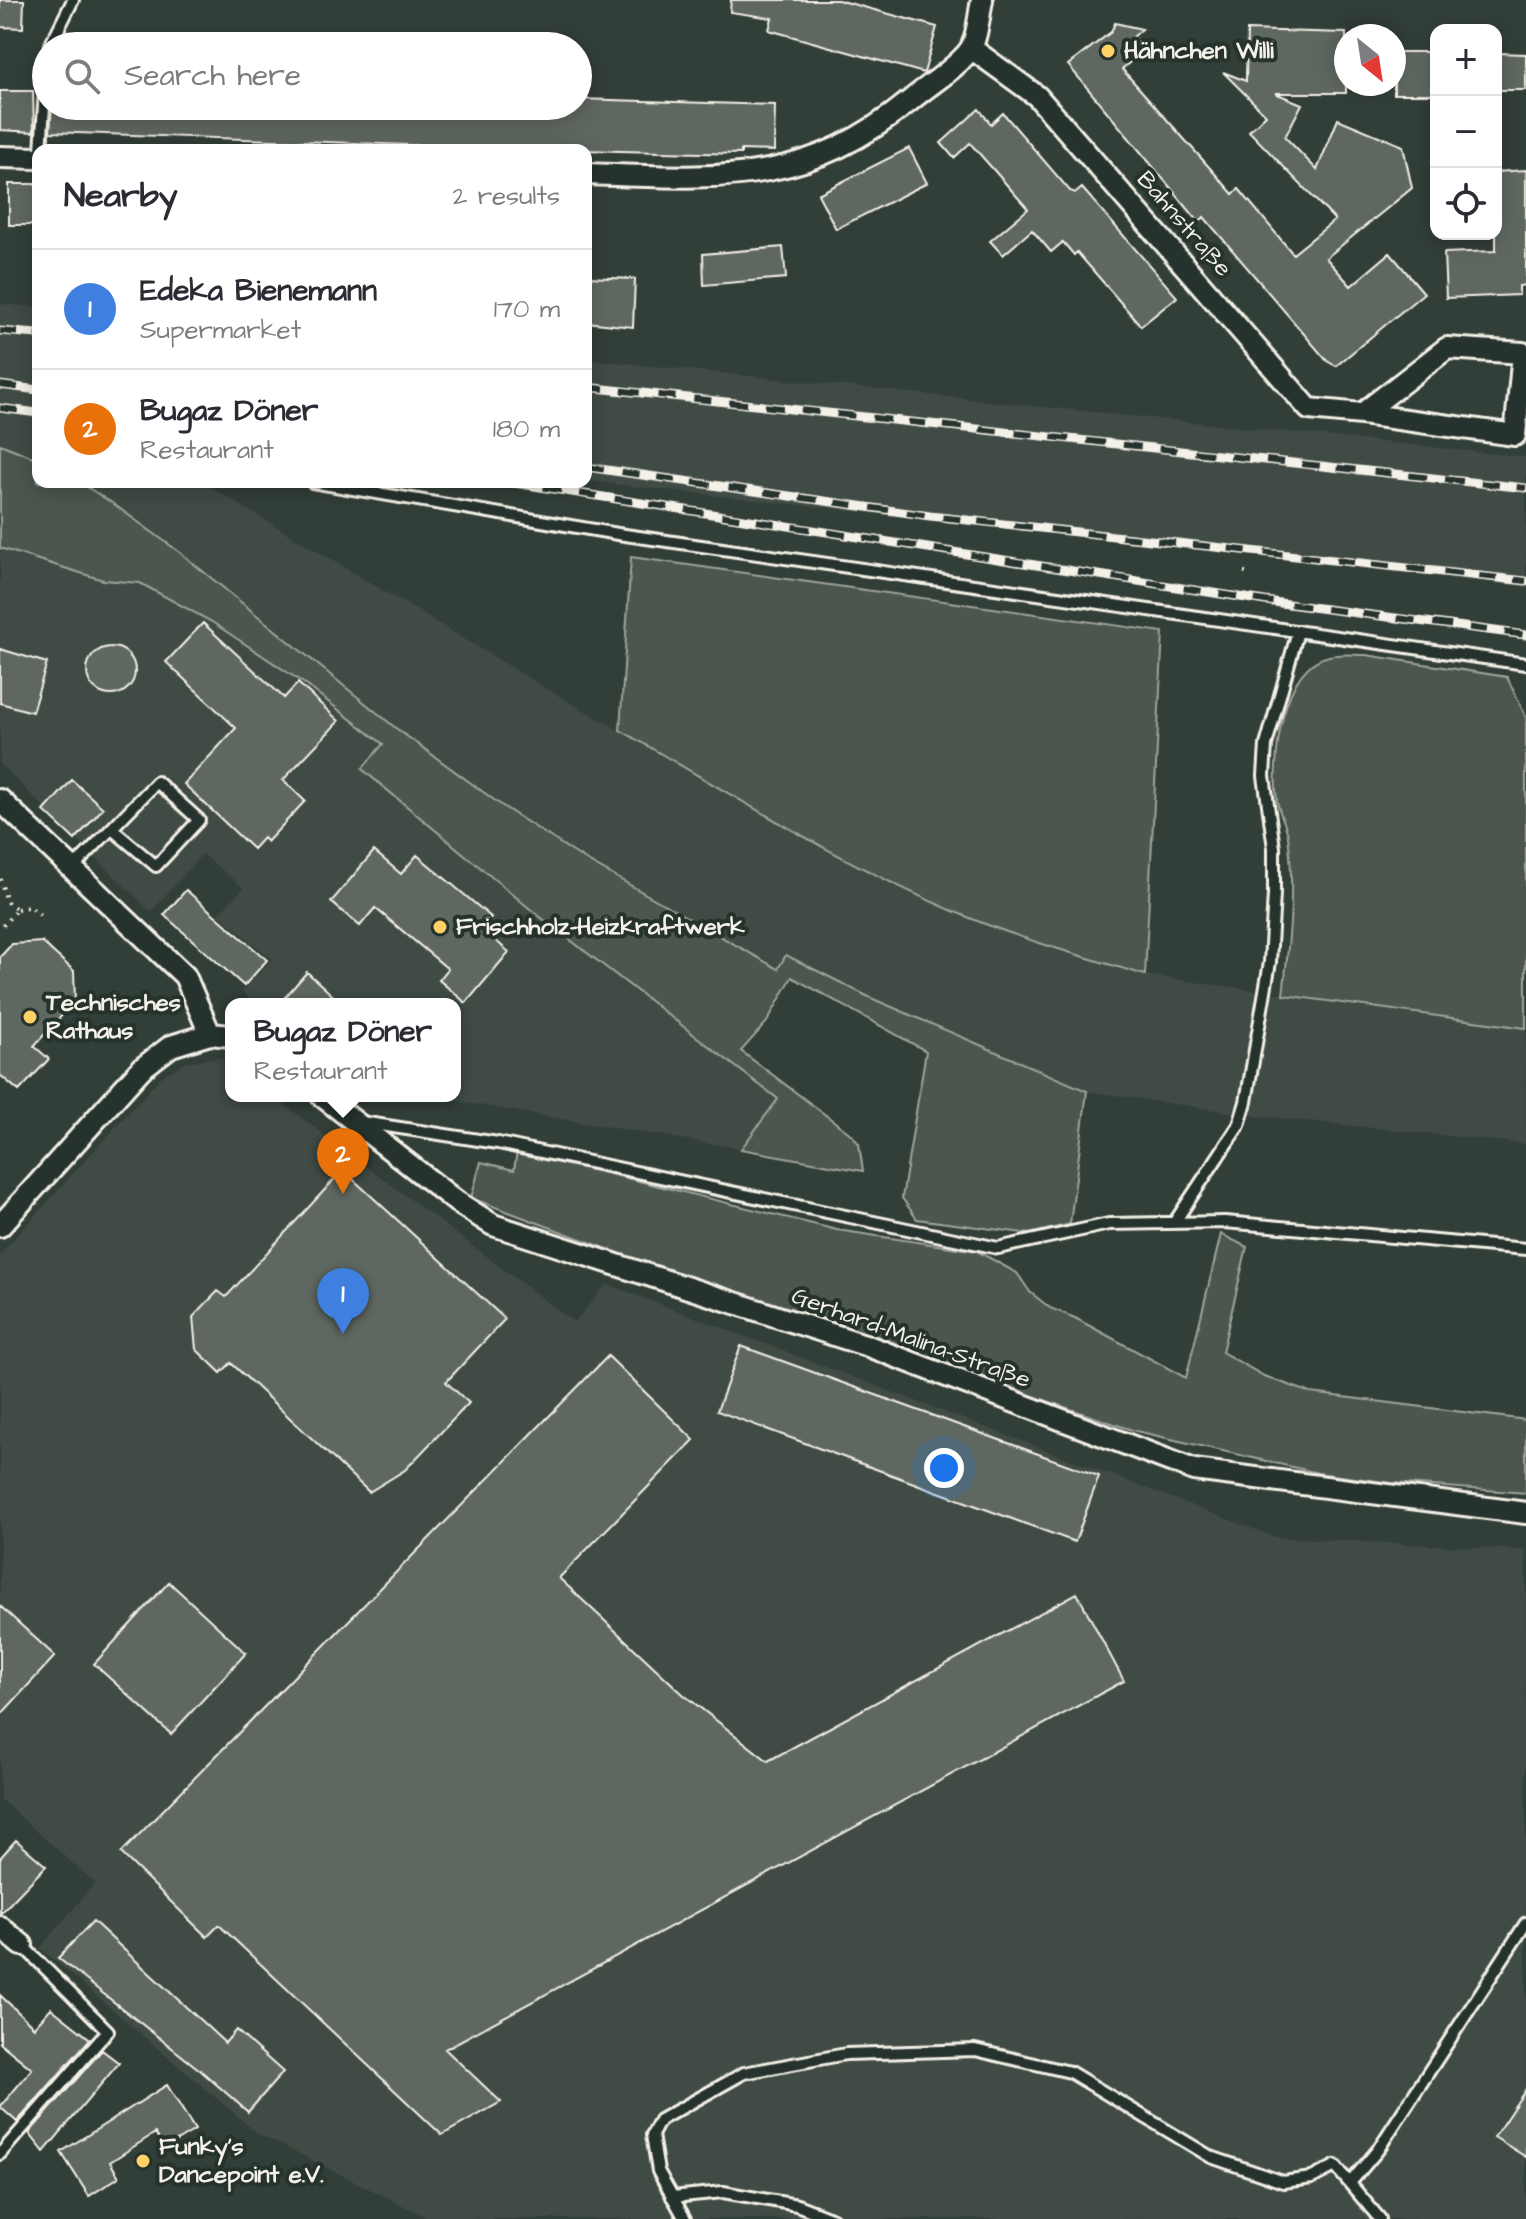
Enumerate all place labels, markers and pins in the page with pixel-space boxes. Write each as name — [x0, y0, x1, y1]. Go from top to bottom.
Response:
place label: Hähnchen Willi — [1124, 34, 1274, 68]
marker: Hähnchen Willi — [1099, 42, 1117, 60]
place label: Frischholz-Heizkraftwerk — [456, 910, 745, 944]
marker: Frischholz-Heizkraftwerk — [431, 918, 449, 936]
place label: Technisches Rathaus — [45, 986, 181, 1048]
marker: Technisches Rathaus — [21, 1008, 39, 1026]
pin: 2 — [317, 1128, 369, 1194]
pin: 1 — [317, 1268, 369, 1334]
place label: Funky's Dancepoint e.V. — [159, 2130, 324, 2192]
marker: Funky's Dancepoint e.V. — [134, 2152, 152, 2170]

